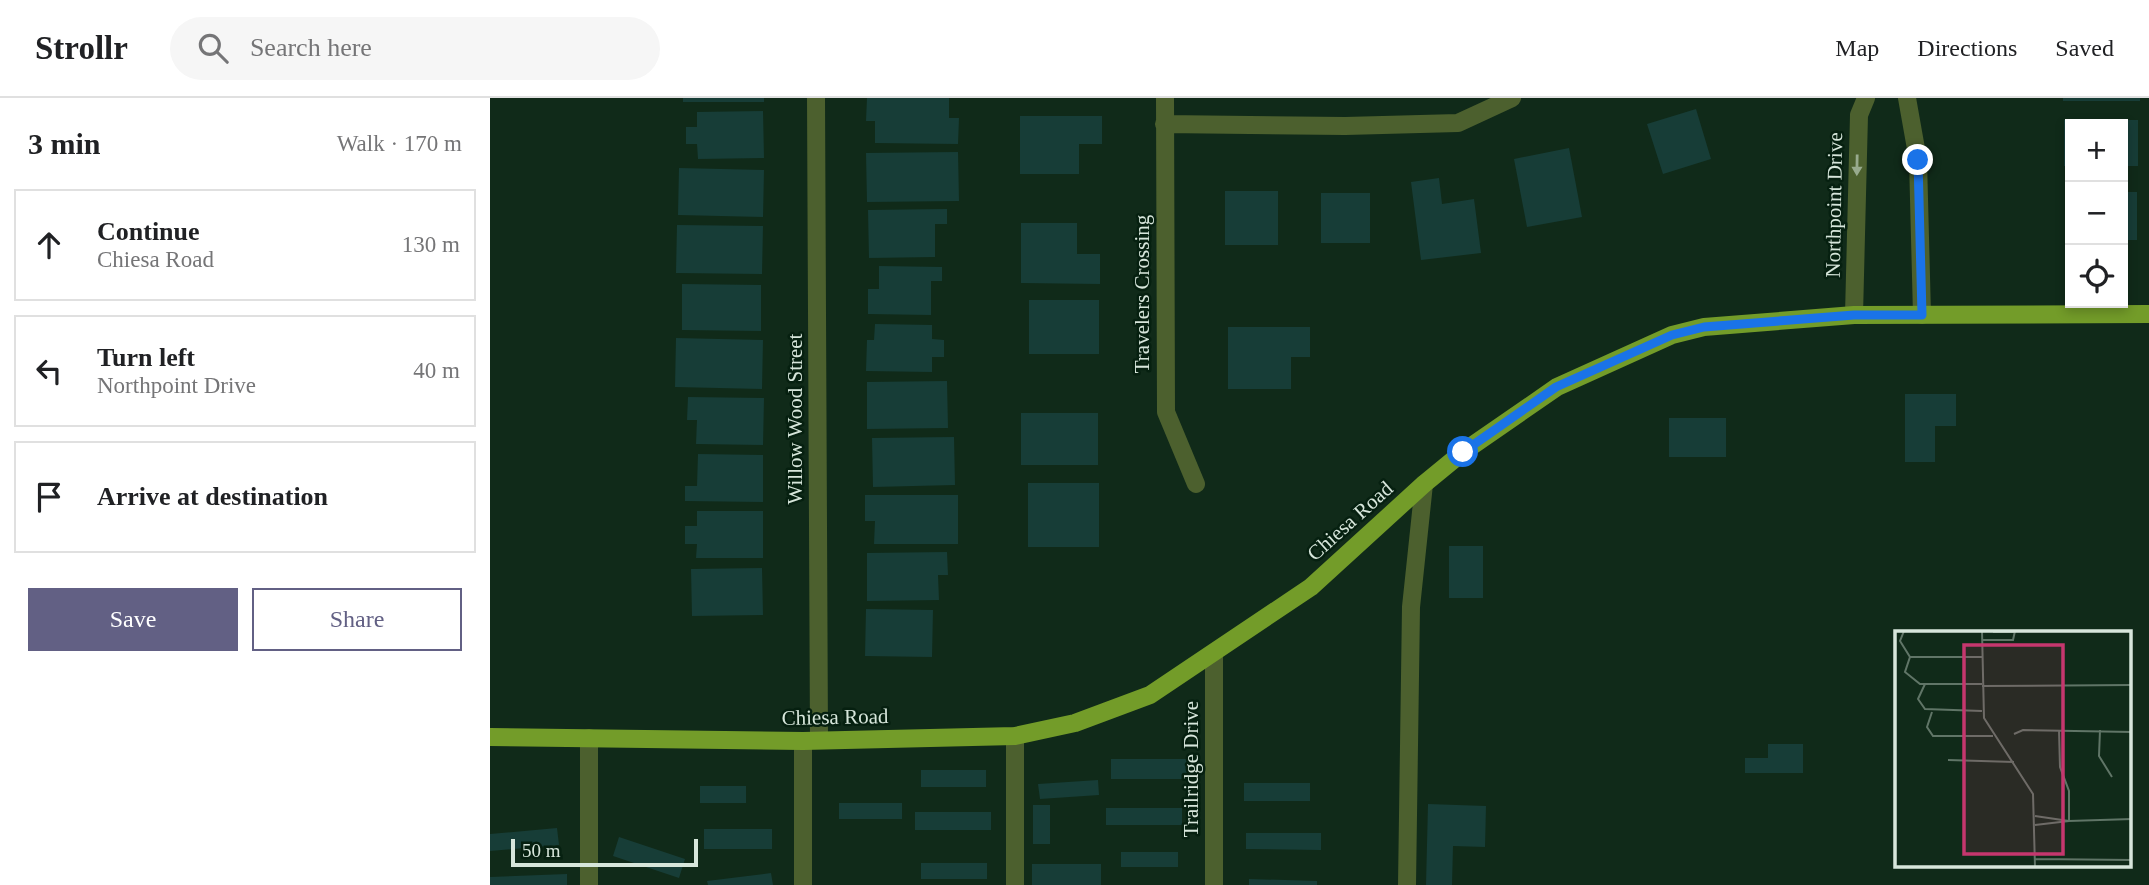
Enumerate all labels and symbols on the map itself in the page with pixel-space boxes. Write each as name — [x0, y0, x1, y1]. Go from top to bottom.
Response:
street label: Northpoint Drive — [1821, 132, 1847, 278]
route end — [1902, 144, 1933, 175]
one-way arrow — [1852, 154, 1863, 176]
street label: Travelers Crossing — [1130, 214, 1154, 373]
street label: Willow Wood Street — [783, 333, 807, 504]
route start — [1447, 436, 1478, 467]
street label: Chiesa Road — [1302, 476, 1398, 566]
inset map — [1895, 631, 2132, 868]
street label: Trailridge Drive — [1179, 701, 1203, 837]
street label: Chiesa Road — [781, 704, 889, 730]
scale bar — [511, 836, 698, 868]

